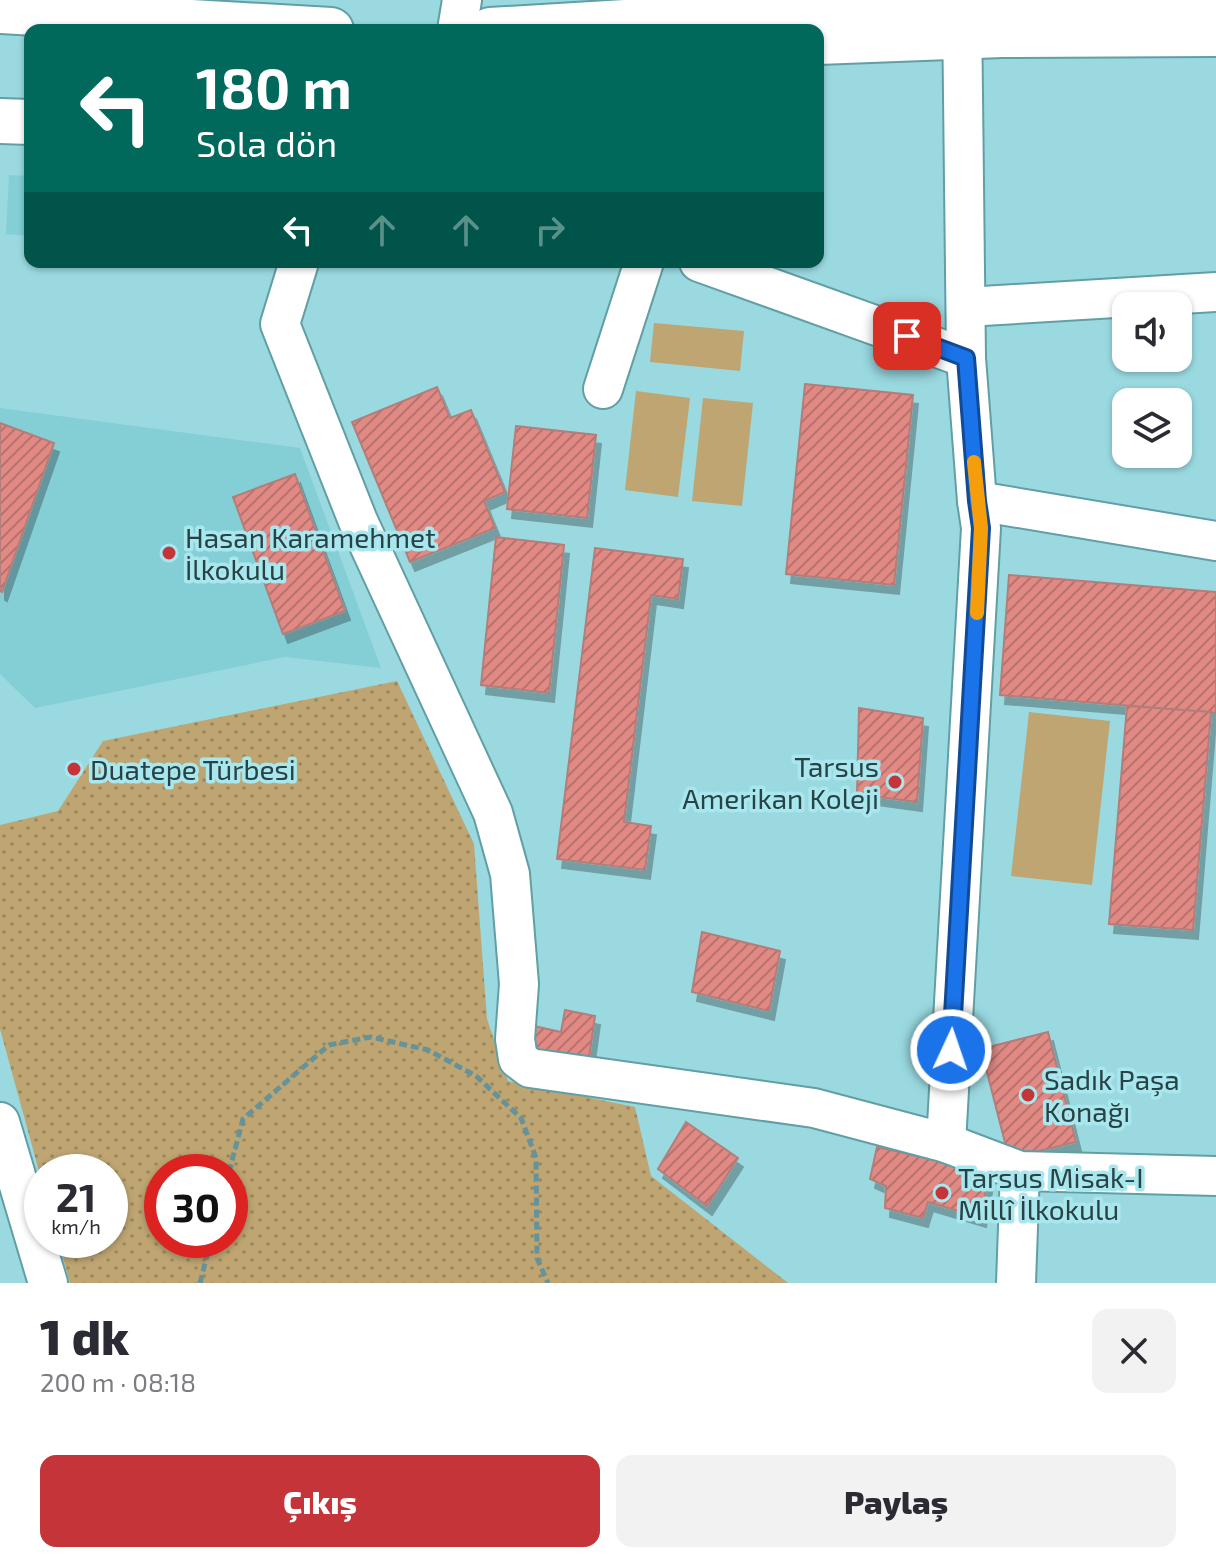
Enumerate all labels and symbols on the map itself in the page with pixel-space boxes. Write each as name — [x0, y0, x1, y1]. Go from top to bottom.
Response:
pin — [873, 302, 941, 370]
place label: Hasan Karamehmet İlkokulu — [185, 520, 436, 586]
marker: Hasan Karamehmet İlkokulu — [160, 544, 178, 562]
place label: Tarsus Amerikan Koleji — [682, 749, 879, 815]
place label: Duatepe Türbesi — [90, 752, 296, 786]
marker: Duatepe Türbesi — [65, 760, 83, 778]
marker: Tarsus Amerikan Koleji — [886, 773, 904, 791]
position arrow — [909, 1008, 993, 1092]
place label: Sadık Paşa Konağı — [1044, 1062, 1180, 1128]
marker: Sadık Paşa Konağı — [1019, 1086, 1037, 1104]
speed limit sign: 30 — [144, 1154, 248, 1258]
place label: Tarsus Misak-I Millî İlkokulu — [958, 1160, 1144, 1226]
marker: Tarsus Misak-I Millî İlkokulu — [933, 1184, 951, 1202]

